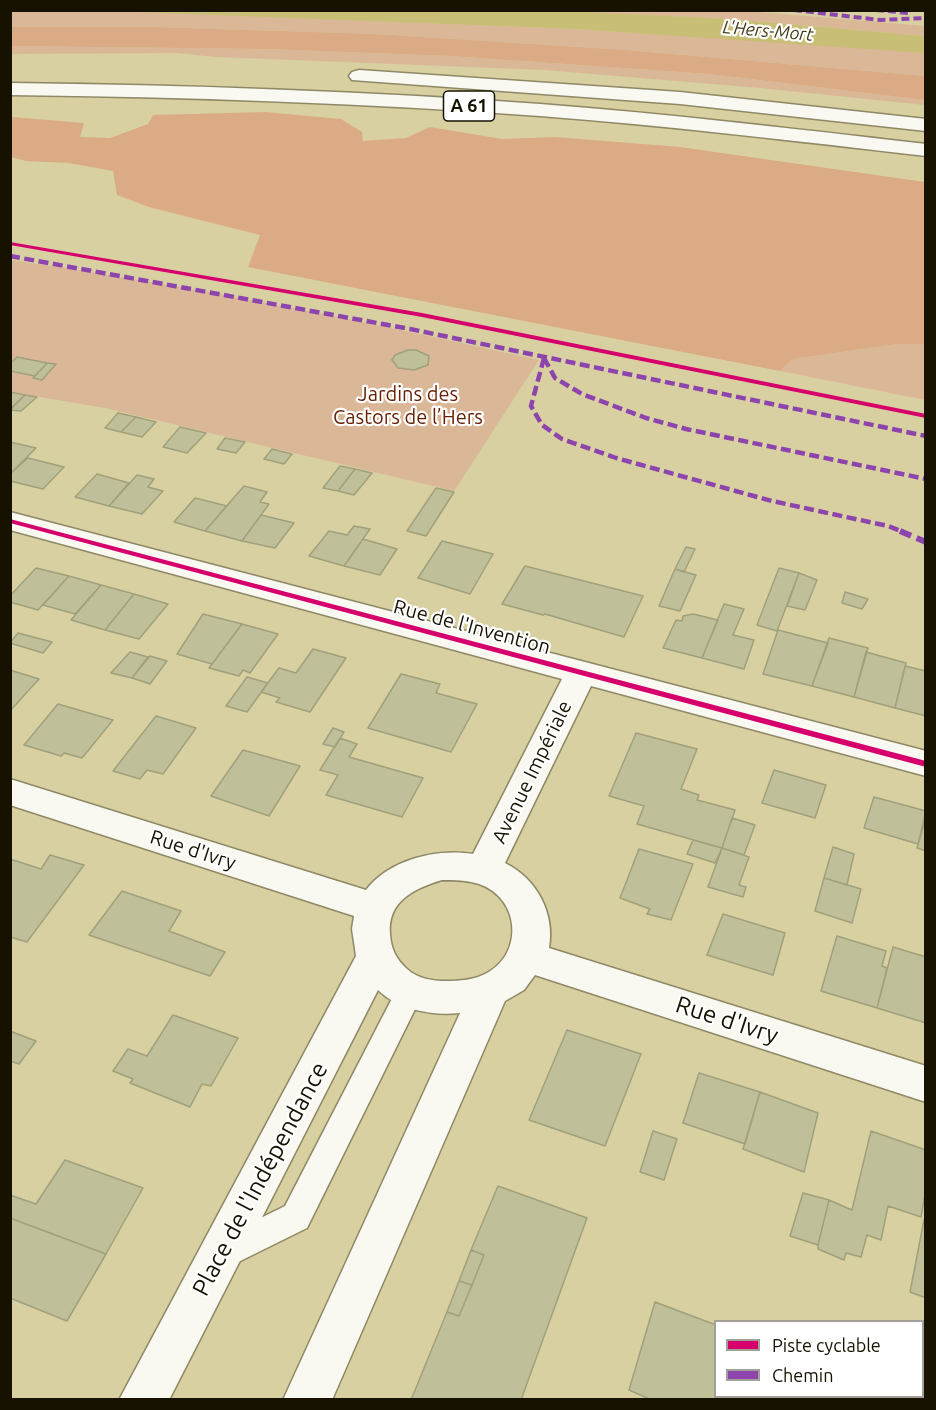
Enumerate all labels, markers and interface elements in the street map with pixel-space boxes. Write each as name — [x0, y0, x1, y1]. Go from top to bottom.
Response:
water label: L'Hers-Mort — [722, 16, 814, 46]
road number: A 61 — [444, 91, 494, 121]
park label: Jardins des Castors de l’Hers — [333, 382, 483, 429]
street label: Rue de l'Invention — [391, 595, 553, 659]
street label: Avenue Impériale — [487, 697, 577, 847]
street label: Rue d'Ivry — [147, 825, 239, 875]
street label: Rue d'Ivry — [672, 990, 782, 1050]
street label: Place de l'Indépendance — [186, 1057, 334, 1301]
legend — [714, 1320, 924, 1398]
text: Piste cyclable — [772, 1335, 881, 1355]
text: Chemin — [772, 1365, 833, 1385]

